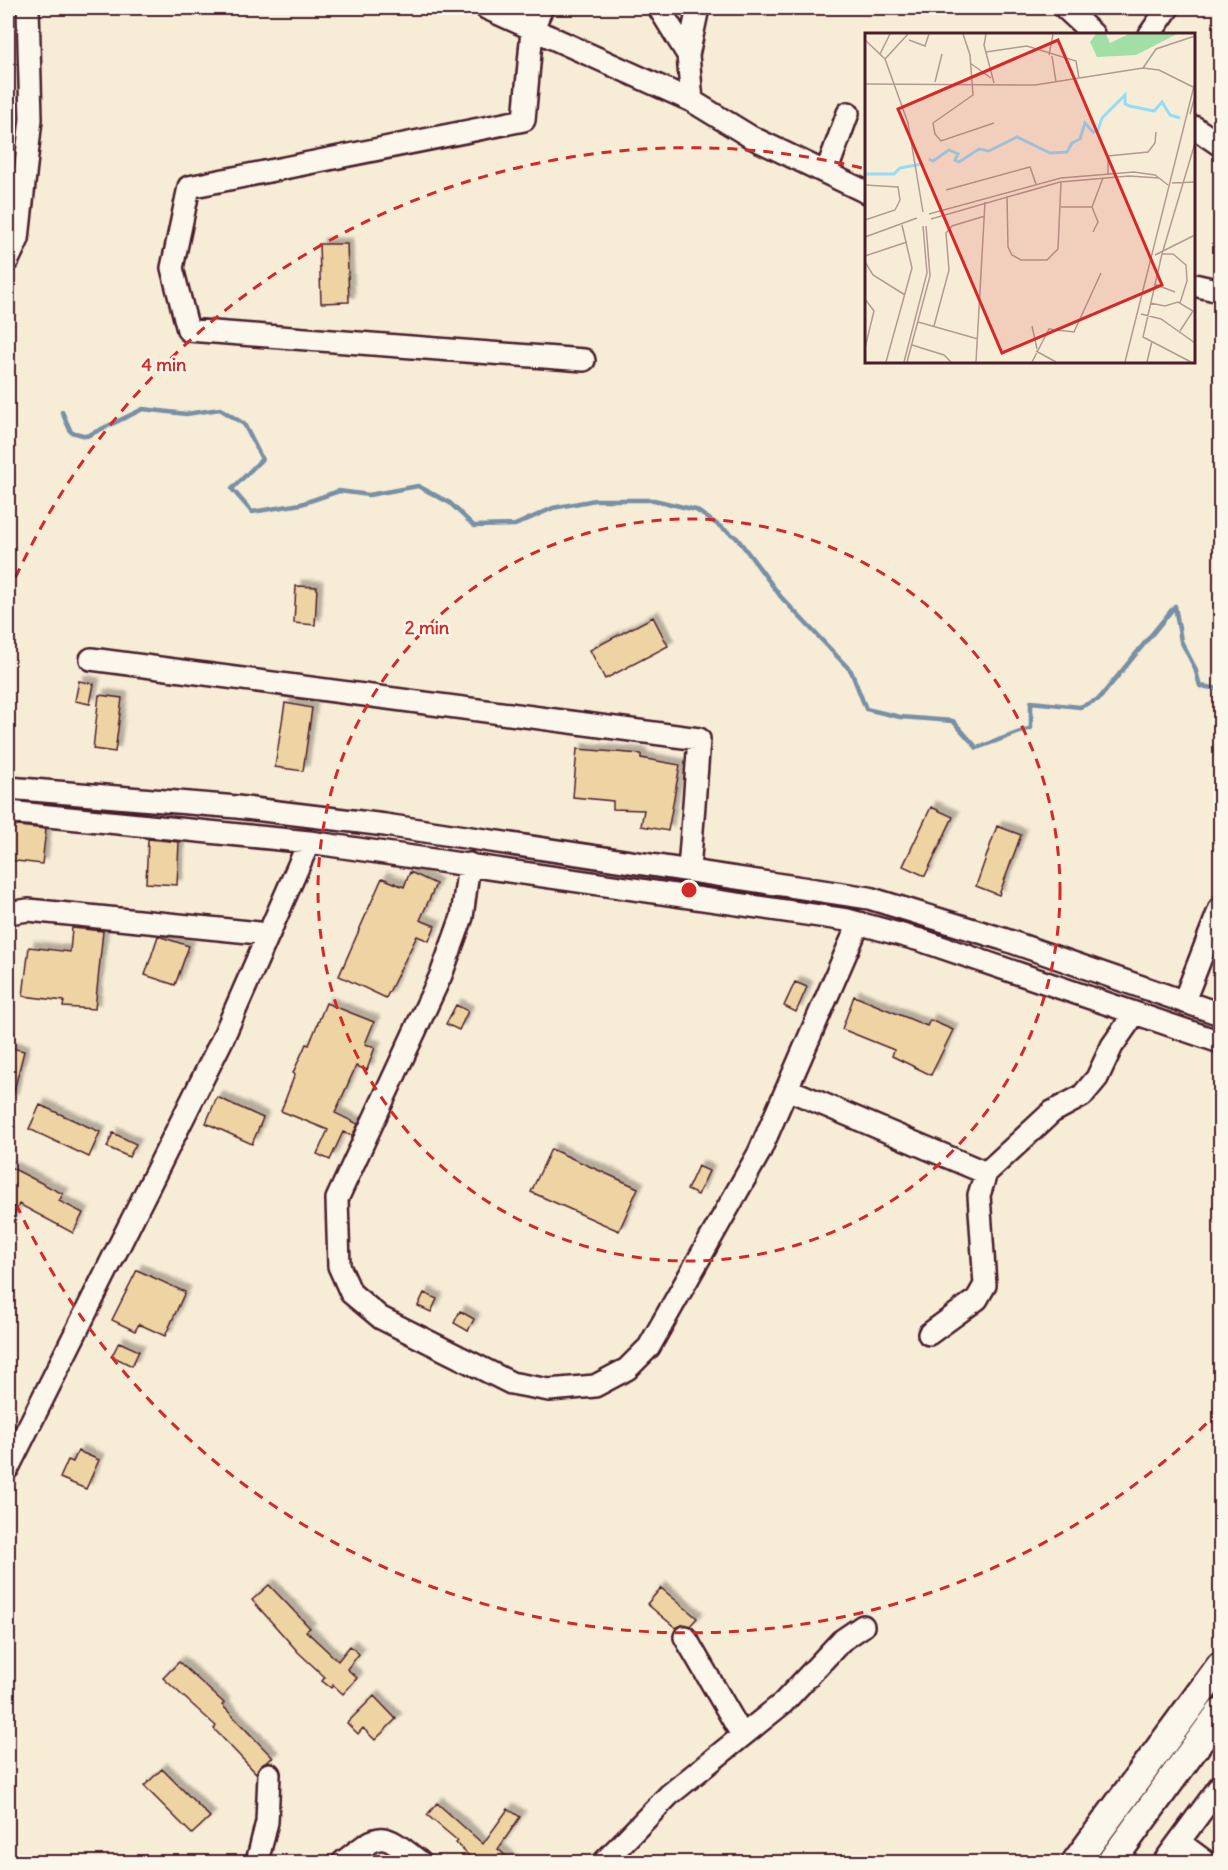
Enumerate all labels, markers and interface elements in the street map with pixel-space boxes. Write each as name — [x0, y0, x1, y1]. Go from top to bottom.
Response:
inset map — [865, 33, 1195, 363]
text: 4 min — [142, 353, 187, 376]
text: 2 min — [405, 616, 450, 639]
centre of rings — [679, 880, 699, 900]

